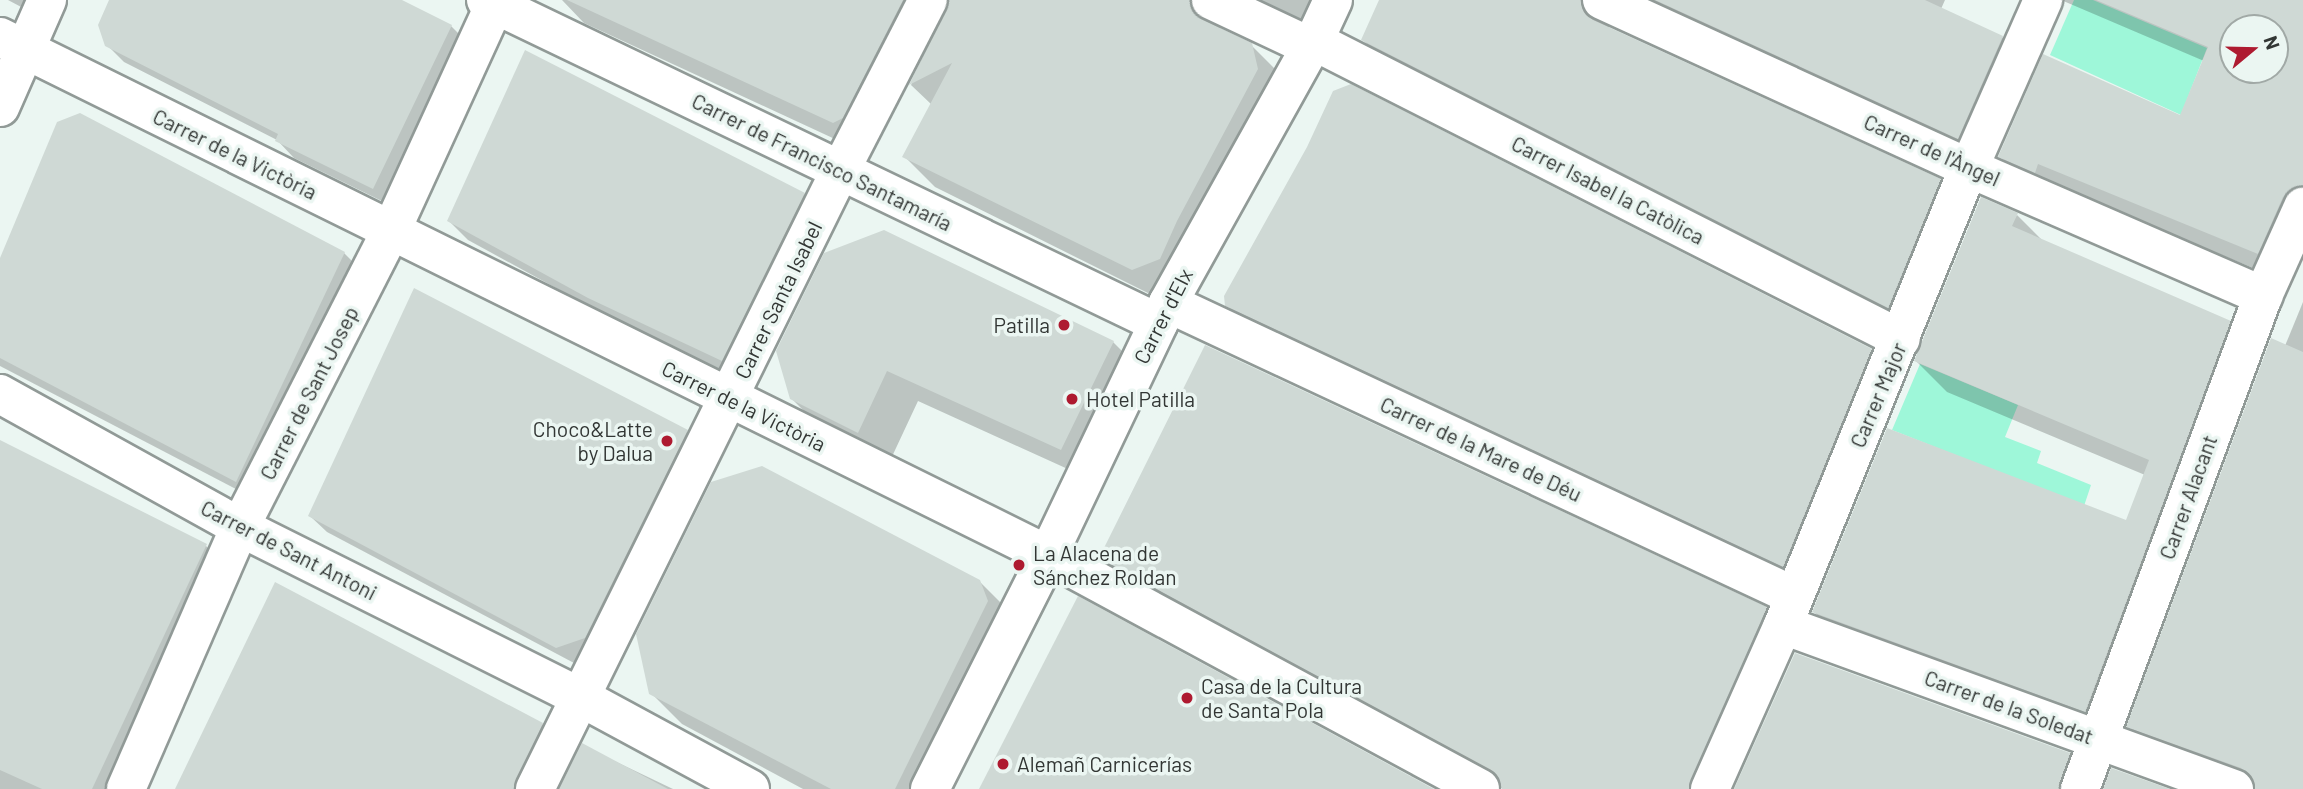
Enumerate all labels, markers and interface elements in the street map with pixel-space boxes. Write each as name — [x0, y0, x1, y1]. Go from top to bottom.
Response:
north arrow — [2219, 14, 2289, 84]
text: N — [2260, 33, 2285, 52]
street label: Carrer de Francisco Santamaría — [688, 88, 956, 236]
street label: Carrer de la Victòria — [149, 103, 321, 205]
street label: Carrer de l'Àngel — [1860, 109, 2004, 191]
street label: Carrer Isabel la Catòlica — [1507, 130, 1709, 250]
street label: Carrer Santa Isabel — [729, 217, 827, 383]
street label: Carrer d'Elx — [1128, 264, 1198, 368]
street label: Carrer de Sant Josep — [254, 302, 364, 484]
place label: Patilla — [994, 312, 1050, 338]
marker: Patilla — [1056, 317, 1072, 333]
street label: Carrer Major — [1845, 339, 1911, 451]
street label: Carrer de la Victòria — [658, 355, 830, 457]
place label: Hotel Patilla — [1086, 386, 1195, 412]
marker: Hotel Patilla — [1064, 391, 1080, 407]
street label: Carrer de la Mare de Déu — [1376, 391, 1586, 507]
place label: Choco&Latte by Dalua — [533, 416, 653, 466]
street label: Carrer Alacant — [2154, 431, 2222, 563]
marker: Choco&Latte by Dalua — [659, 433, 675, 449]
street label: Carrer de Sant Antoni — [197, 495, 381, 605]
place label: La Alacena de Sánchez Roldan — [1033, 540, 1177, 590]
marker: La Alacena de Sánchez Roldan — [1011, 557, 1027, 573]
street label: Carrer de la Soledat — [1921, 665, 2097, 749]
place label: Casa de la Cultura de Santa Pola — [1201, 673, 1362, 723]
marker: Casa de la Cultura de Santa Pola — [1179, 690, 1195, 706]
place label: Alemañ Carnicerías — [1017, 751, 1192, 777]
marker: Alemañ Carnicerías — [995, 756, 1011, 772]

